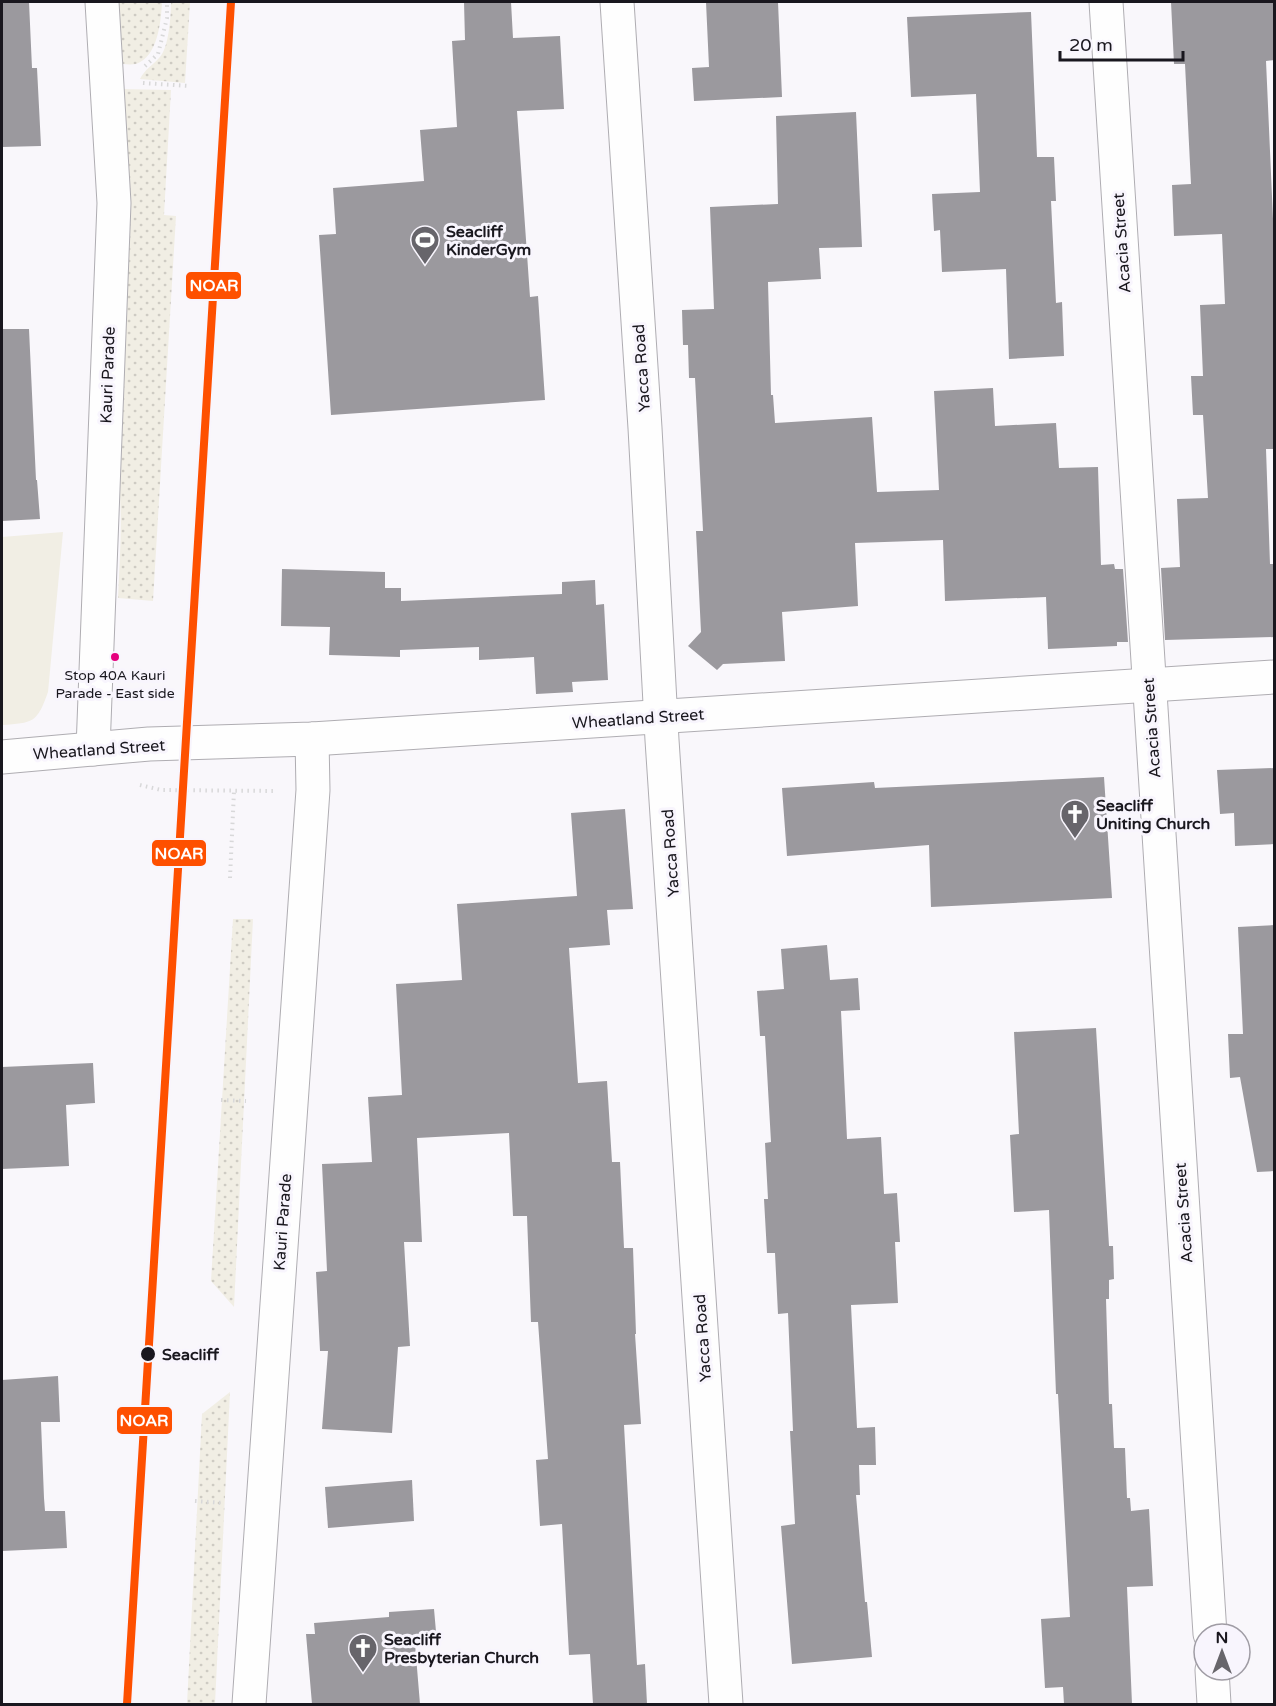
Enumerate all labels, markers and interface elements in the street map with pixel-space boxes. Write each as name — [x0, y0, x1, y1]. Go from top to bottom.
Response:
scale bar — [1060, 24, 1183, 62]
text: 20 m — [1069, 34, 1113, 56]
street label: Acacia Street — [1109, 192, 1135, 294]
place label: Seacliff KinderGym — [446, 222, 531, 260]
sports icon: Seacliff KinderGym — [409, 224, 441, 266]
line badge: NOAR — [185, 271, 242, 300]
text: NOAR — [190, 276, 238, 296]
street label: Yacca Road — [629, 323, 655, 413]
street label: Kauri Parade — [96, 326, 120, 424]
marker: Stop 40A Kauri Parade - East side — [109, 651, 121, 663]
place label: Stop 40A Kauri Parade - East side — [55, 667, 175, 702]
street label: Acacia Street — [1139, 677, 1165, 779]
street label: Wheatland Street — [571, 704, 705, 734]
street label: Wheatland Street — [32, 735, 166, 765]
place label: Seacliff Uniting Church — [1096, 796, 1210, 834]
church icon: Seacliff Uniting Church — [1059, 798, 1091, 840]
street label: Yacca Road — [658, 808, 684, 898]
line badge: NOAR — [151, 839, 207, 867]
text: NOAR — [155, 844, 203, 864]
street label: Acacia Street — [1171, 1162, 1197, 1264]
street label: Kauri Parade — [270, 1173, 296, 1271]
street label: Yacca Road — [690, 1293, 716, 1383]
marker: Seacliff — [139, 1345, 157, 1363]
place label: Seacliff — [162, 1345, 219, 1365]
line badge: NOAR — [116, 1406, 173, 1435]
text: NOAR — [120, 1411, 168, 1431]
north arrow — [1192, 1622, 1252, 1682]
text: N — [1216, 1628, 1228, 1648]
place label: Seacliff Presbyterian Church — [384, 1630, 539, 1668]
church icon: Seacliff Presbyterian Church — [347, 1632, 379, 1674]

